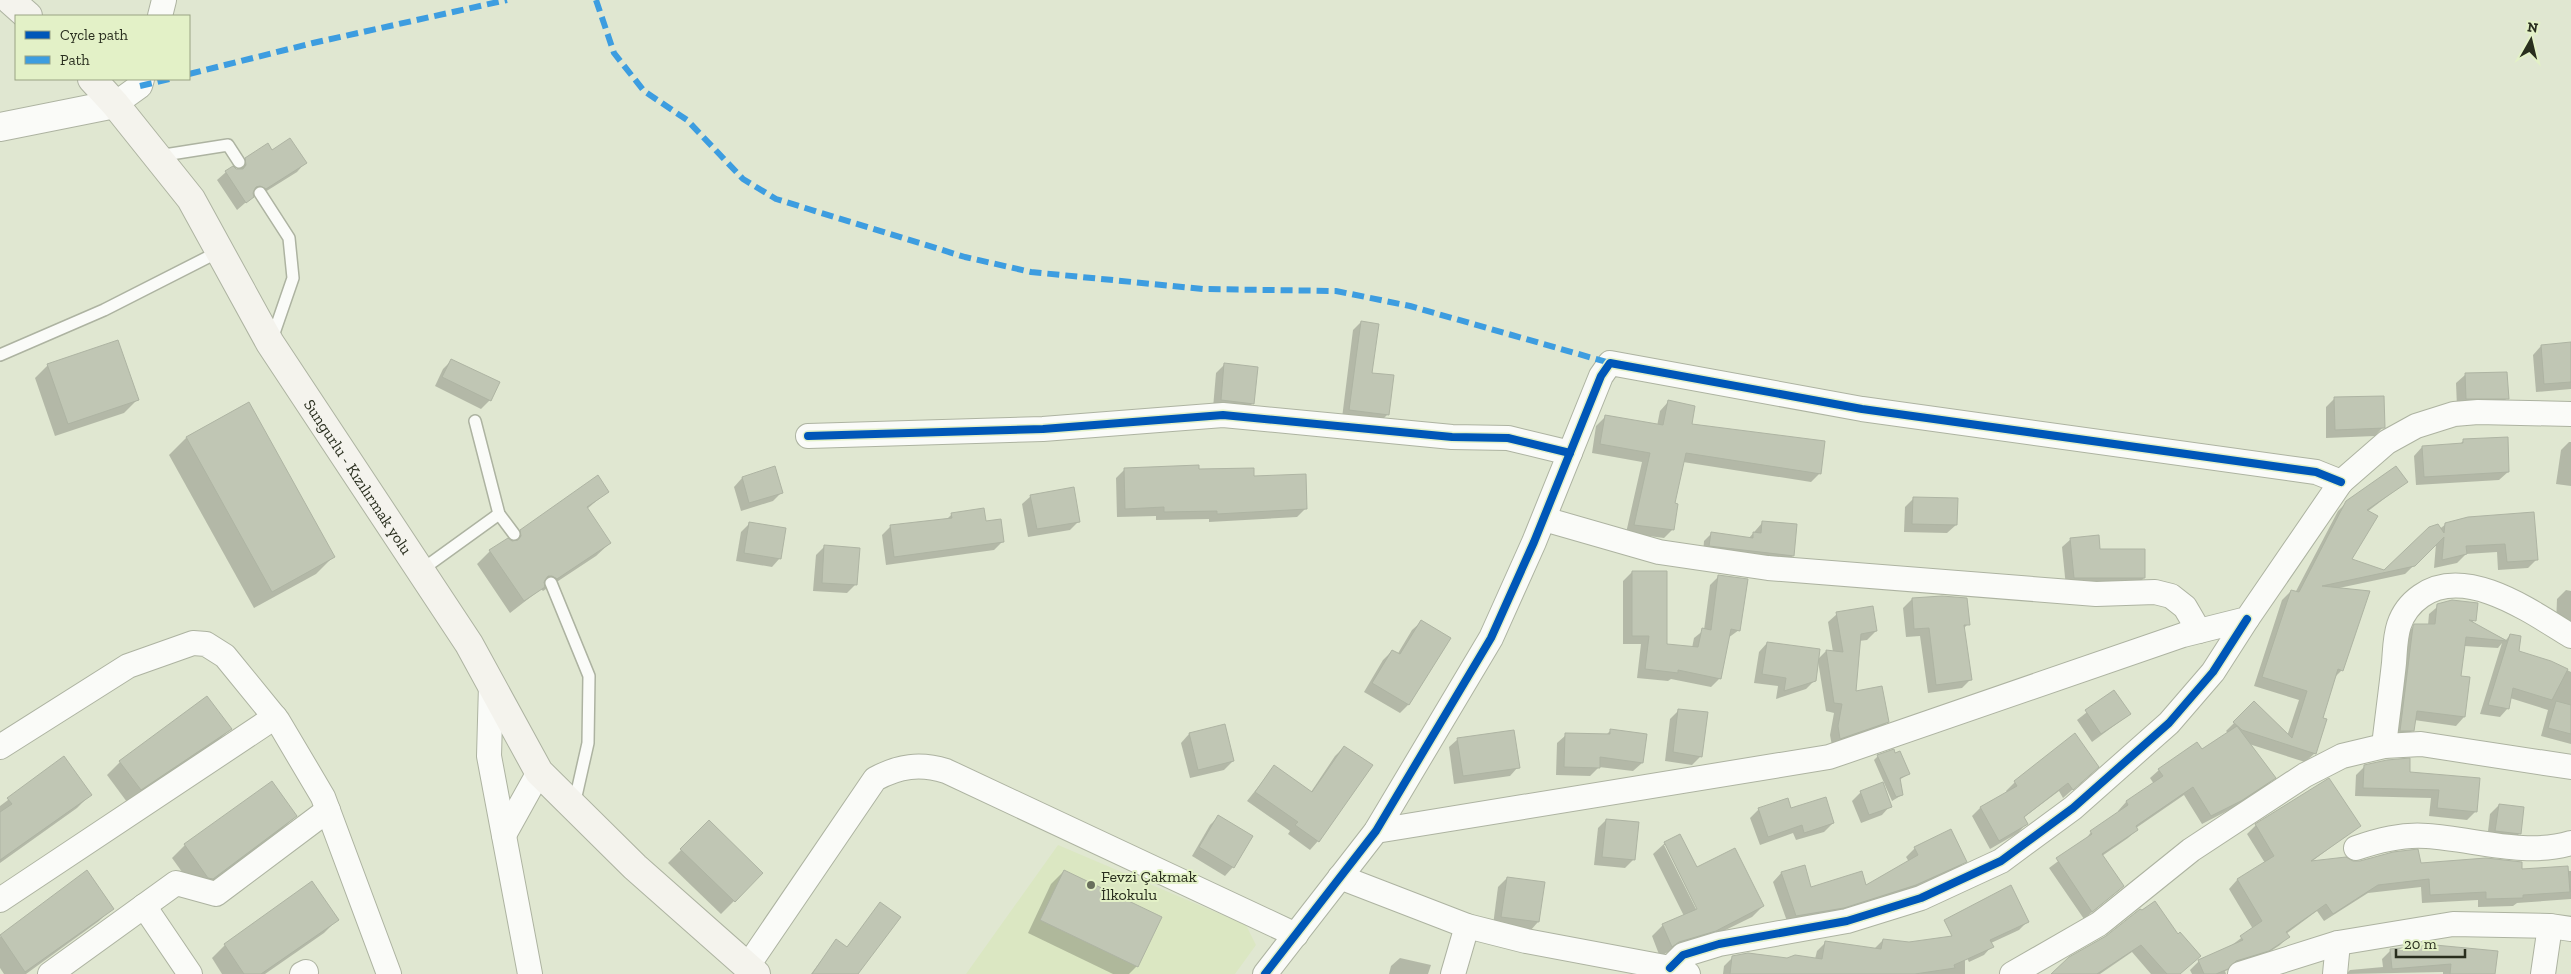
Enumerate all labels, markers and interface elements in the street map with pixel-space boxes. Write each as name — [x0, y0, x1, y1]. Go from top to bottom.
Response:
legend — [15, 15, 190, 80]
north arrow — [2506, 15, 2556, 65]
text: N — [2526, 18, 2540, 37]
text: Cycle path — [60, 26, 129, 44]
text: Path — [60, 51, 90, 69]
street label: Sungurlu - Kızılırmak yolu — [300, 396, 416, 558]
place label: Fevzi Çakmak İlkokulu — [1101, 867, 1197, 904]
marker: Fevzi Çakmak İlkokulu — [1085, 879, 1097, 891]
scale bar — [2396, 926, 2465, 958]
text: 20 m — [2404, 935, 2437, 953]

